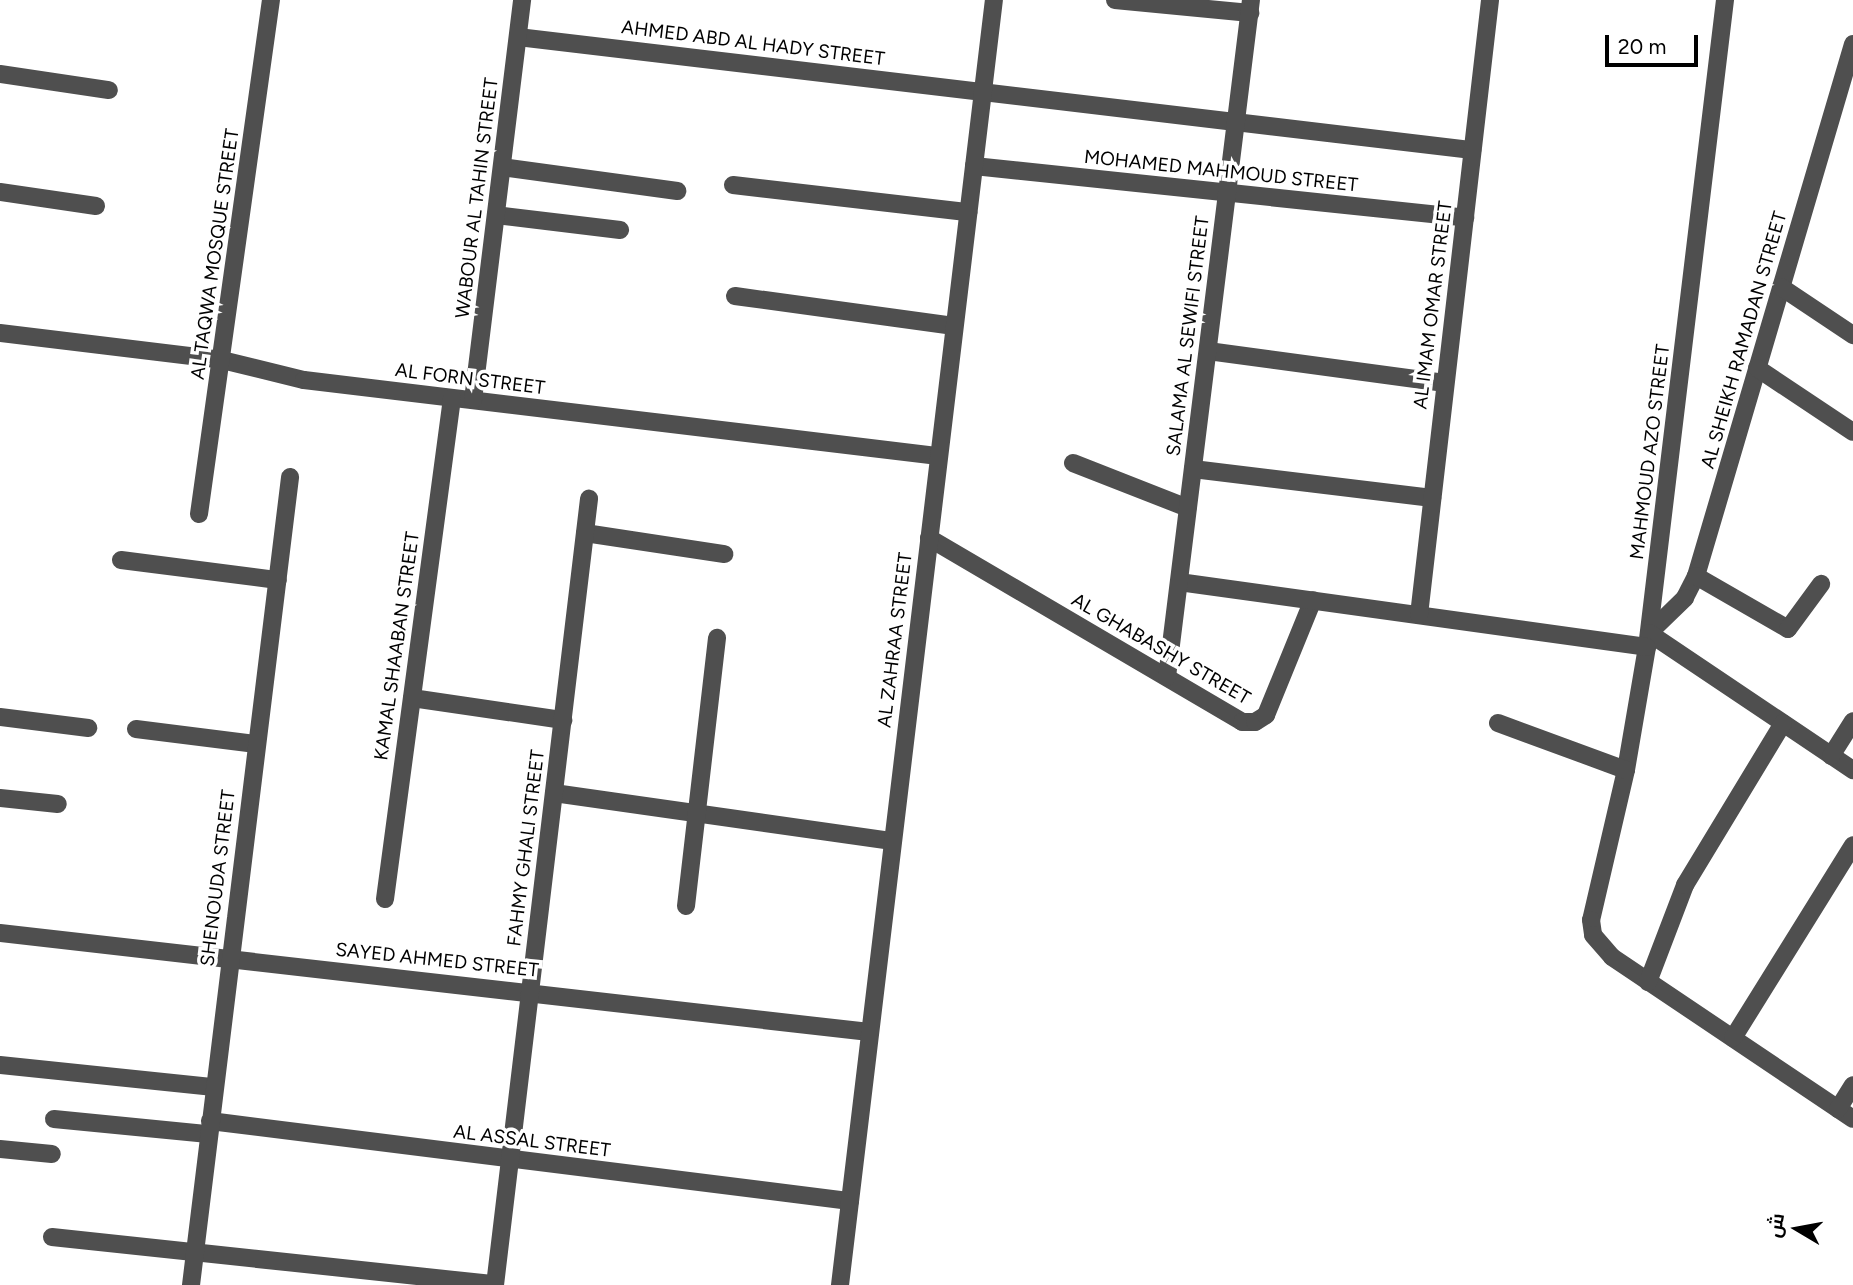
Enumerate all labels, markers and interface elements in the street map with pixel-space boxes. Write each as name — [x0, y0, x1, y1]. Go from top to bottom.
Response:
street label: AHMED ABD AL HADY STREET — [620, 16, 886, 70]
scale bar — [1608, 21, 1701, 65]
text: 20 m — [1618, 34, 1666, 59]
street label: WABOUR AL TAHIN STREET — [451, 76, 503, 320]
street label: AL TAQWA MOSQUE STREET — [186, 127, 244, 381]
street label: MOHAMED MAHMOUD STREET — [1083, 145, 1359, 197]
street label: AL IMAM OMAR STREET — [1409, 200, 1457, 410]
street label: AL SHEIKH RAMADAN STREET — [1696, 209, 1792, 471]
street label: SALAMA AL SEWIFI STREET — [1162, 215, 1214, 457]
street label: MAHMOUD AZO STREET — [1625, 343, 1675, 561]
street label: AL FORN STREET — [394, 358, 546, 400]
street label: KAMAL SHAABAN STREET — [370, 530, 424, 762]
street label: AL ZAHRAA STREET — [873, 551, 917, 729]
street label: AL GHABASHY STREET — [1068, 588, 1254, 710]
street label: FAHMY GHALI STREET — [503, 748, 549, 948]
street label: SHENOUDA STREET — [196, 788, 240, 968]
street label: SAYED AHMED STREET — [334, 938, 540, 982]
street label: AL ASSAL STREET — [452, 1120, 612, 1162]
north arrow — [1762, 1194, 1832, 1264]
text: ش — [1762, 1211, 1789, 1239]

